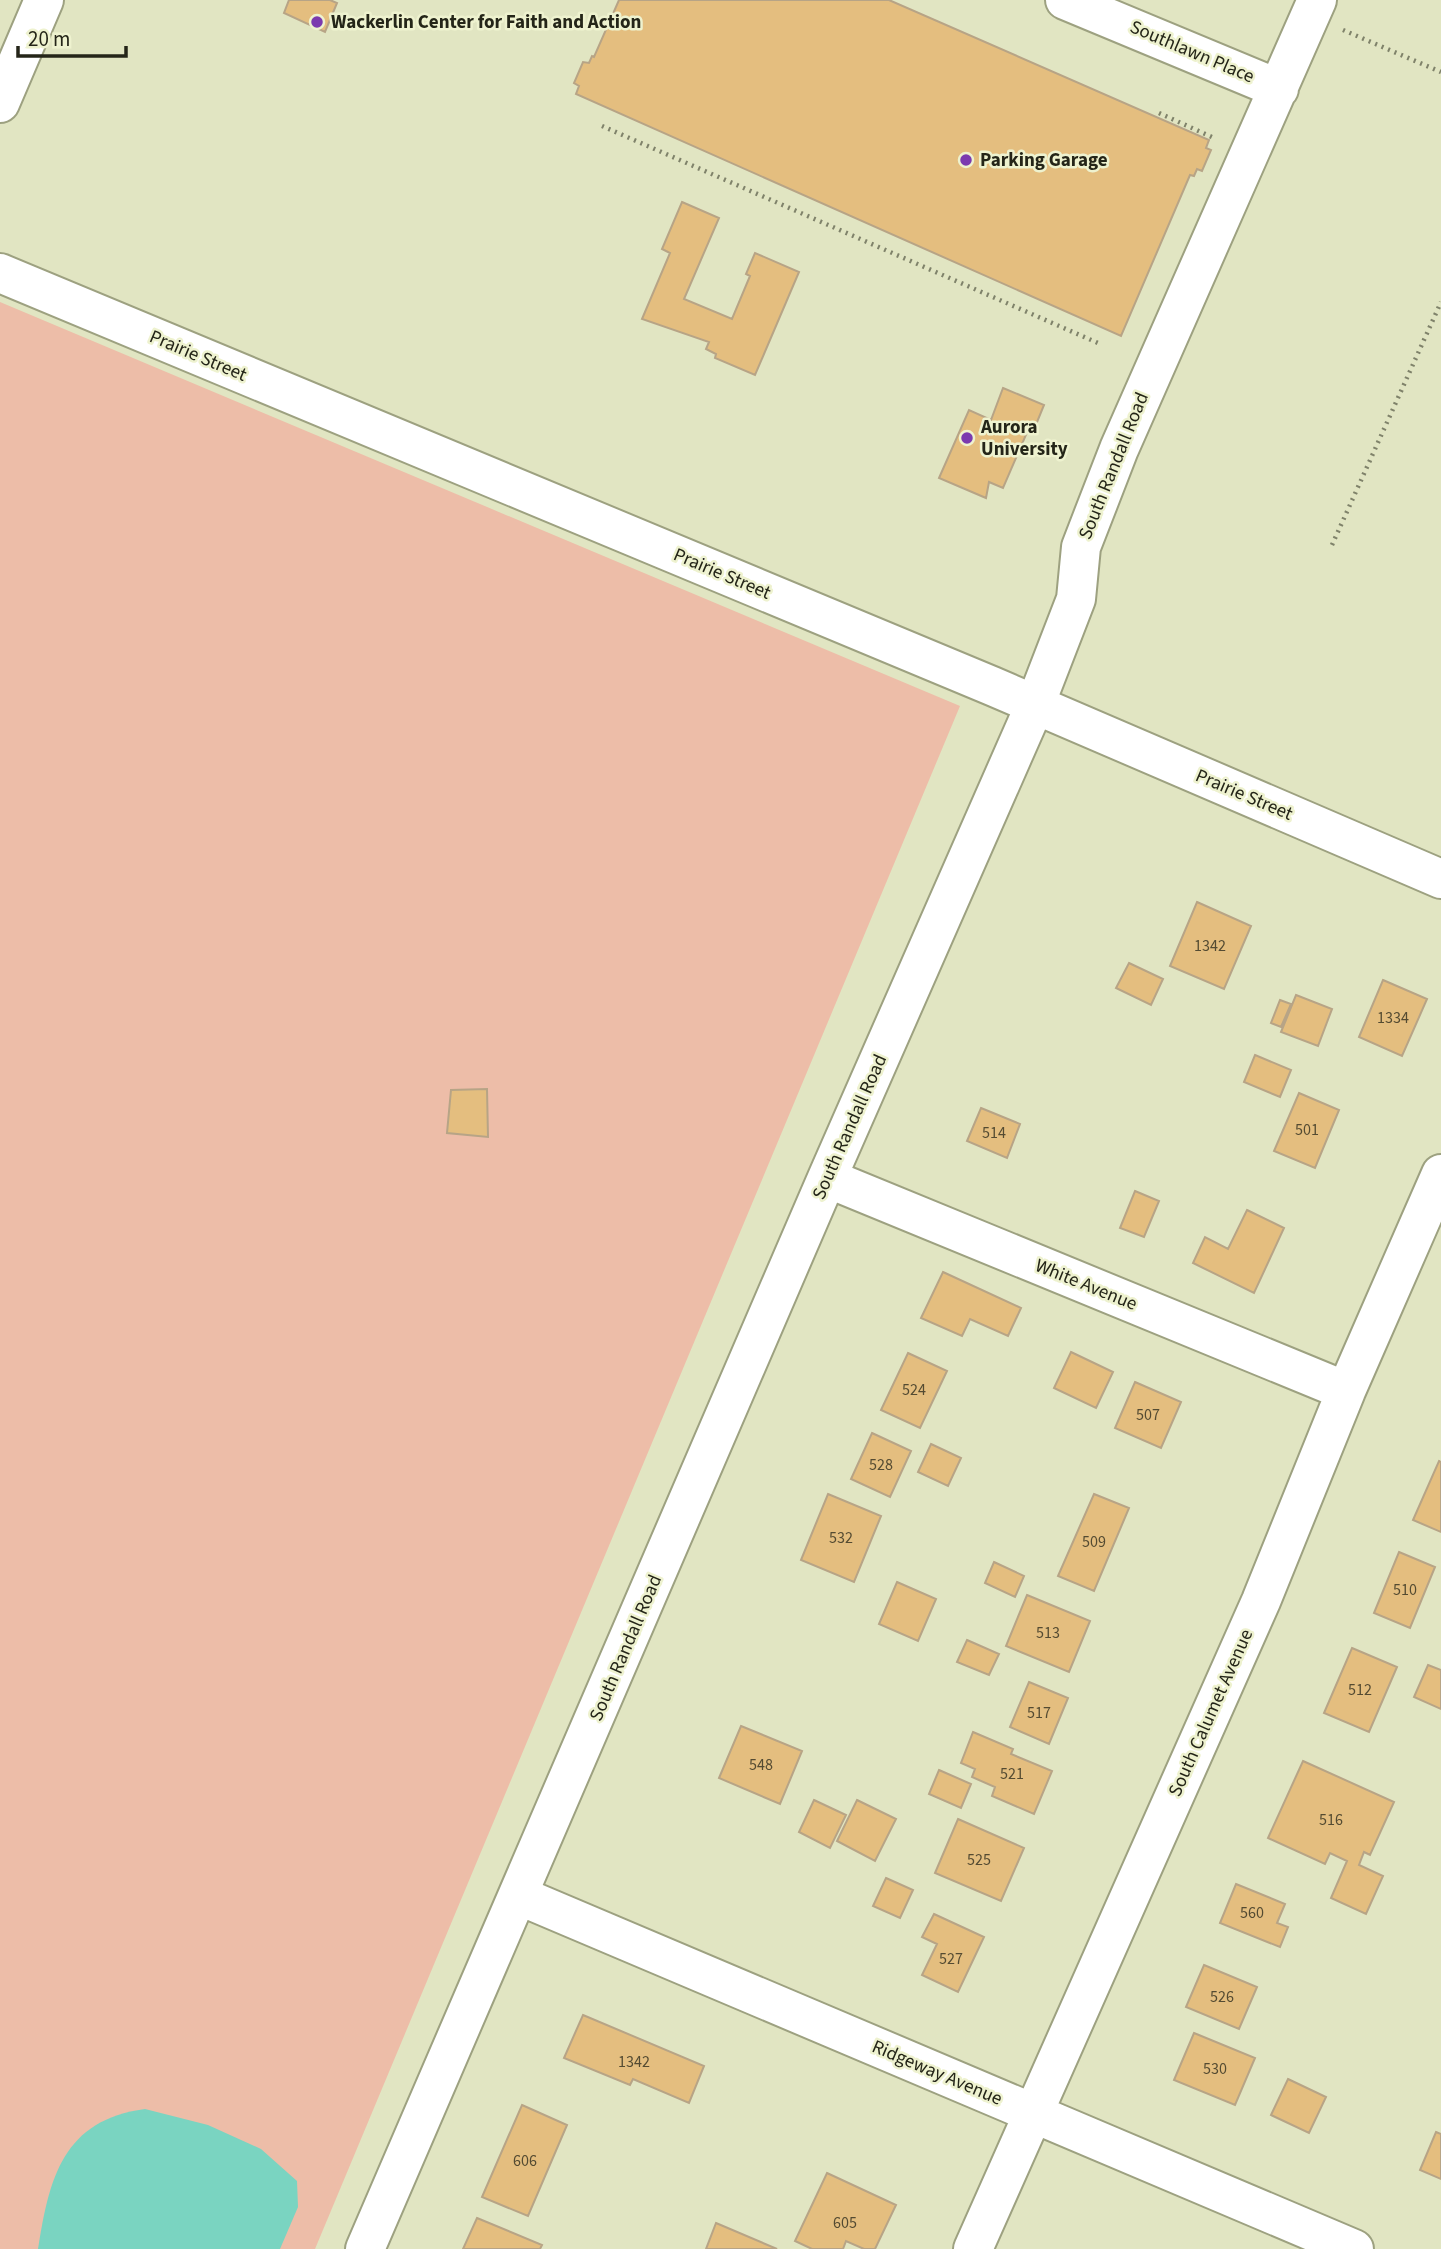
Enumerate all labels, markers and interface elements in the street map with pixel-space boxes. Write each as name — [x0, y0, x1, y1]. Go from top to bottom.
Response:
place label: Wackerlin Center for Faith and Action — [331, 9, 641, 36]
scale bar — [18, 14, 126, 58]
marker: Wackerlin Center for Faith and Action — [309, 14, 325, 30]
street label: Southlawn Place — [1126, 14, 1258, 90]
text: 20 m — [28, 24, 70, 54]
place label: Parking Garage — [980, 147, 1108, 174]
marker: Parking Garage — [958, 152, 974, 168]
street label: Prairie Street — [145, 323, 251, 389]
street label: South Randall Road — [1072, 388, 1156, 544]
place label: Aurora University — [980, 414, 1068, 463]
marker: Aurora University — [959, 430, 975, 446]
street label: Prairie Street — [669, 541, 775, 607]
street label: Prairie Street — [1191, 762, 1297, 828]
house number: 1342 — [1194, 935, 1226, 957]
house number: 1334 — [1377, 1007, 1409, 1029]
street label: South Randall Road — [806, 1050, 894, 1204]
house number: 501 — [1295, 1119, 1319, 1141]
house number: 514 — [982, 1122, 1006, 1144]
street label: White Avenue — [1031, 1252, 1141, 1318]
house number: 524 — [902, 1379, 926, 1401]
house number: 507 — [1136, 1404, 1160, 1426]
house number: 528 — [869, 1454, 893, 1476]
house number: 532 — [829, 1527, 853, 1549]
house number: 509 — [1082, 1531, 1106, 1553]
street label: South Randall Road — [583, 1571, 669, 1725]
house number: 510 — [1393, 1579, 1417, 1601]
house number: 513 — [1036, 1622, 1060, 1644]
street label: South Calumet Avenue — [1162, 1625, 1260, 1801]
house number: 512 — [1348, 1679, 1372, 1701]
house number: 517 — [1027, 1702, 1051, 1724]
house number: 548 — [749, 1754, 773, 1776]
house number: 521 — [1000, 1763, 1024, 1785]
house number: 516 — [1319, 1809, 1343, 1831]
house number: 525 — [967, 1849, 991, 1871]
house number: 560 — [1240, 1902, 1264, 1924]
house number: 527 — [939, 1948, 963, 1970]
house number: 526 — [1210, 1986, 1234, 2008]
street label: Ridgeway Avenue — [868, 2033, 1006, 2113]
house number: 1342 — [618, 2051, 650, 2073]
house number: 530 — [1203, 2058, 1227, 2080]
house number: 606 — [513, 2150, 537, 2172]
house number: 605 — [833, 2212, 857, 2234]

